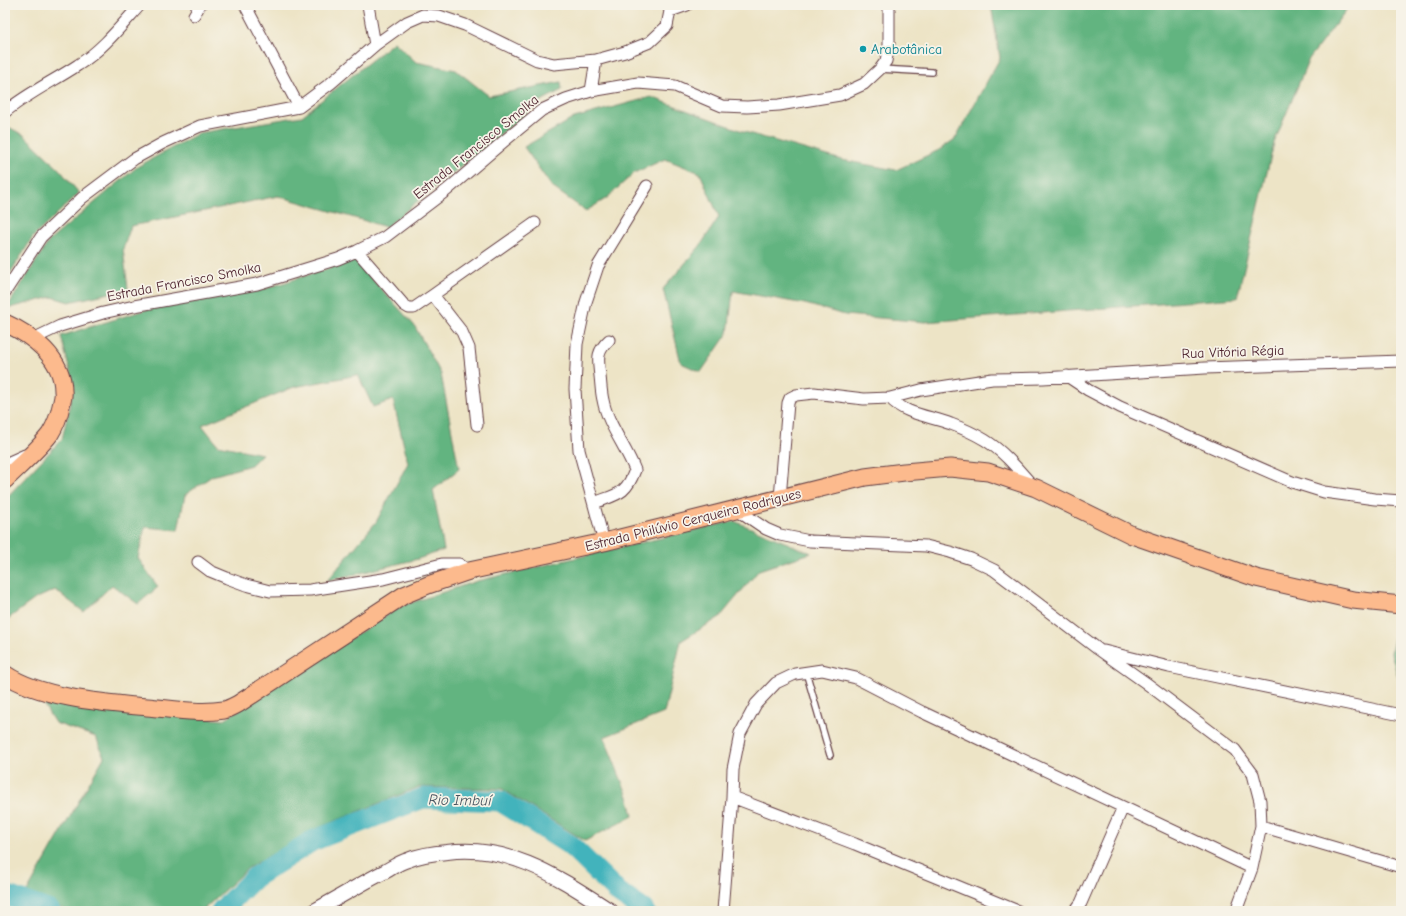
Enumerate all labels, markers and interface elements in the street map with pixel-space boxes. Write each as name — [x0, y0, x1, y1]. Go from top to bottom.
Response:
place label: Arabotânica — [871, 41, 942, 58]
marker: Arabotânica — [858, 44, 868, 54]
street label: Estrada Francisco Smolka — [410, 91, 542, 203]
street label: Estrada Francisco Smolka — [106, 259, 262, 305]
street label: Rua Vitória Régia — [1181, 342, 1285, 362]
street label: Estrada Philúvio Cerqueira Rodrigues — [583, 485, 803, 555]
water label: Rio Imbuí — [428, 790, 493, 810]

